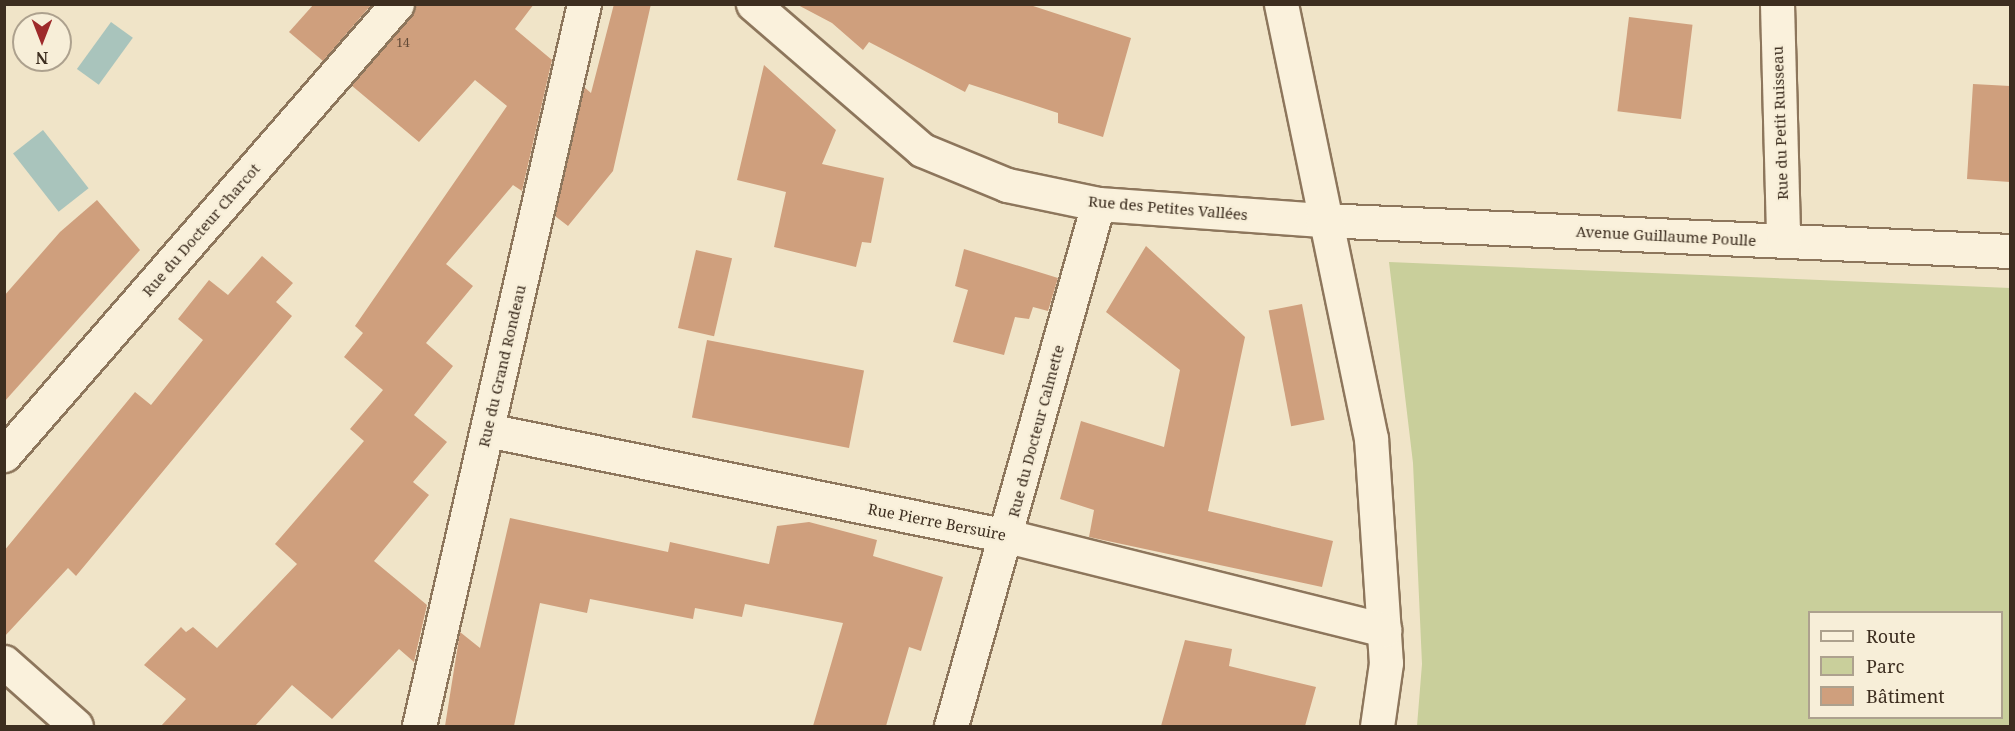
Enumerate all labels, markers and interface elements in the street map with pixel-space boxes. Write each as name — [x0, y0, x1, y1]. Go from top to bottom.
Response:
north arrow — [12, 12, 72, 72]
house number: 14 — [396, 36, 410, 50]
street label: Rue du Petit Ruisseau — [1768, 46, 1792, 200]
text: N — [36, 47, 48, 69]
street label: Rue du Docteur Charcot — [138, 160, 264, 300]
street label: Rue des Petites Vallées — [1087, 192, 1249, 224]
street label: Avenue Guillaume Poulle — [1575, 222, 1757, 250]
street label: Rue du Grand Rondeau — [475, 283, 529, 449]
street label: Rue du Docteur Calmette — [1004, 343, 1068, 519]
street label: Rue Pierre Bersuire — [866, 500, 1008, 544]
legend — [1808, 611, 2003, 719]
text: Route — [1866, 624, 1916, 648]
text: Parc — [1866, 654, 1904, 678]
text: Bâtiment — [1866, 684, 1945, 708]

